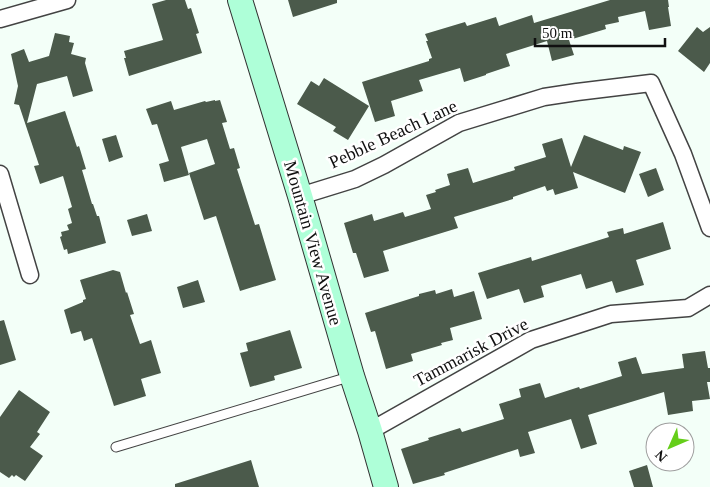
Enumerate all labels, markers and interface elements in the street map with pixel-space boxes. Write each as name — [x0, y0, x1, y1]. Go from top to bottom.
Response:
scale bar — [535, 15, 665, 47]
text: 50 m — [542, 25, 573, 41]
street label: Pebble Beach Lane — [326, 96, 460, 172]
street label: Mountain View Avenue — [280, 158, 346, 328]
street label: Tammarisk Drive — [411, 314, 531, 390]
north arrow — [645, 422, 695, 472]
text: N — [652, 447, 670, 465]

